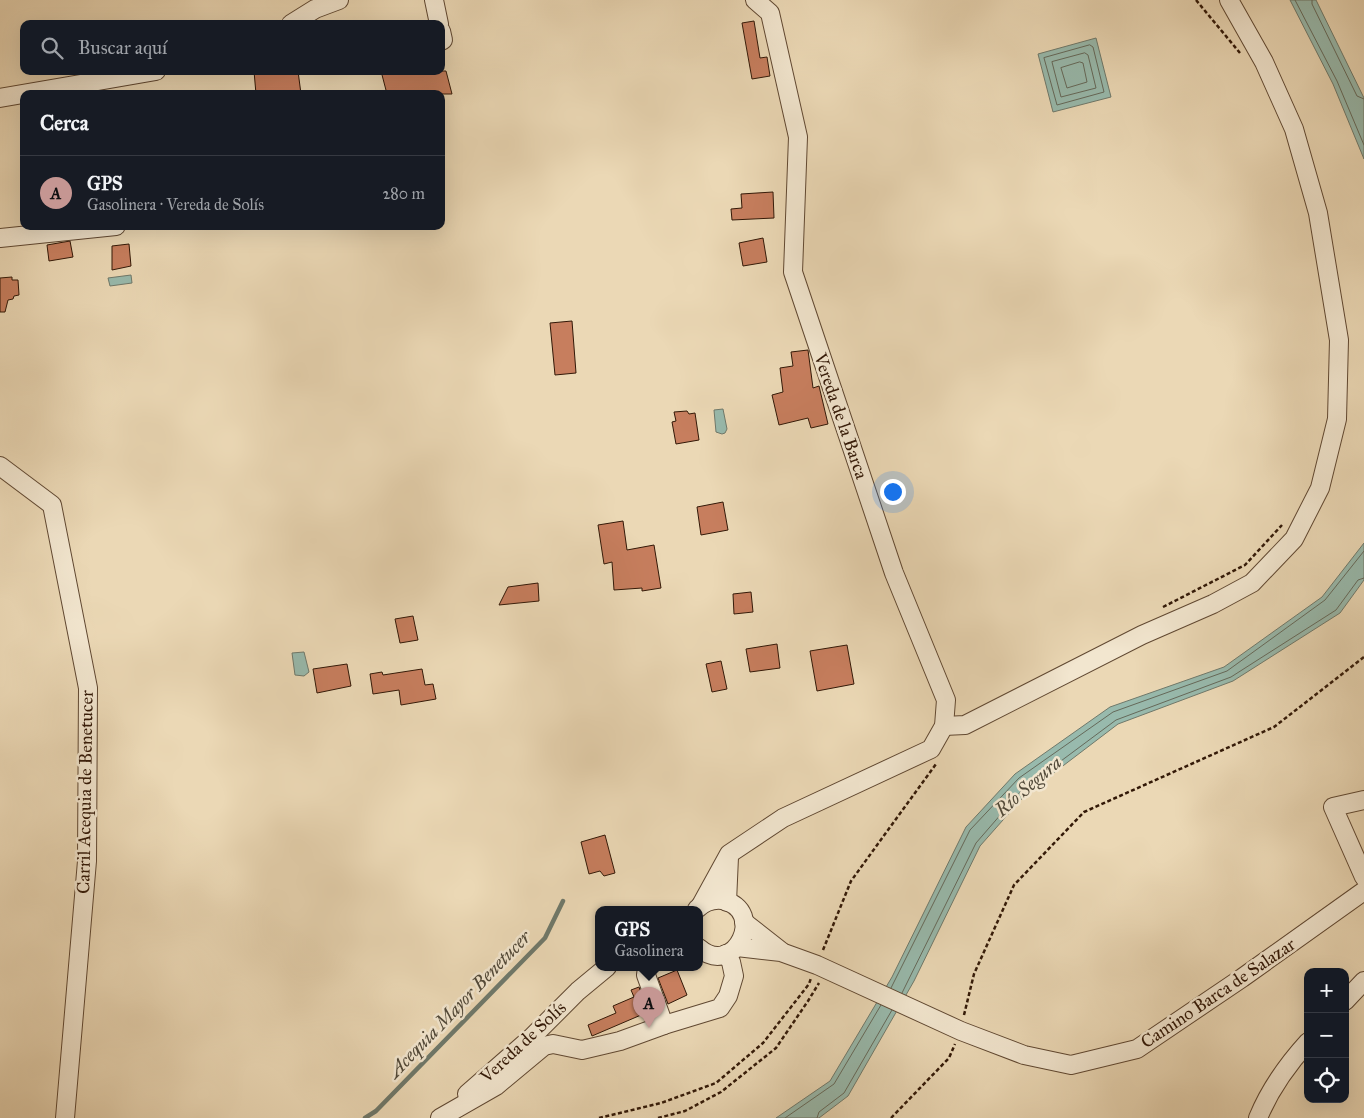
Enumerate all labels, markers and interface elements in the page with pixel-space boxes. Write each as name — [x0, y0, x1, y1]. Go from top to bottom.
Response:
search box — [20, 20, 445, 75]
icon: search — [38, 34, 66, 62]
text: Buscar aquí — [78, 36, 167, 59]
text: Cerca — [40, 110, 89, 136]
text: GPS — [87, 172, 123, 195]
text: A — [51, 184, 61, 203]
text: 280 m — [382, 184, 425, 203]
text: Gasolinera · Vereda de Solís — [87, 195, 264, 214]
street label: Vereda de la Barca — [809, 349, 873, 482]
your location — [880, 479, 906, 505]
street label: Carril Acequia de Benetucer — [72, 690, 99, 894]
water label: Río Segura — [989, 751, 1066, 822]
popup — [595, 906, 703, 971]
text: GPS — [614, 918, 650, 941]
water label: Acequia Mayor Benetucer — [381, 925, 536, 1084]
street label: Camino Barca de Salazar — [1137, 933, 1300, 1053]
text: Gasolinera — [614, 941, 684, 960]
map controls — [1304, 968, 1349, 1103]
button: + — [1304, 968, 1349, 1013]
pin: A — [633, 987, 665, 1028]
street label: Vereda de Solís — [475, 997, 571, 1088]
button: − — [1304, 1013, 1349, 1058]
button: locate — [1304, 1058, 1349, 1103]

